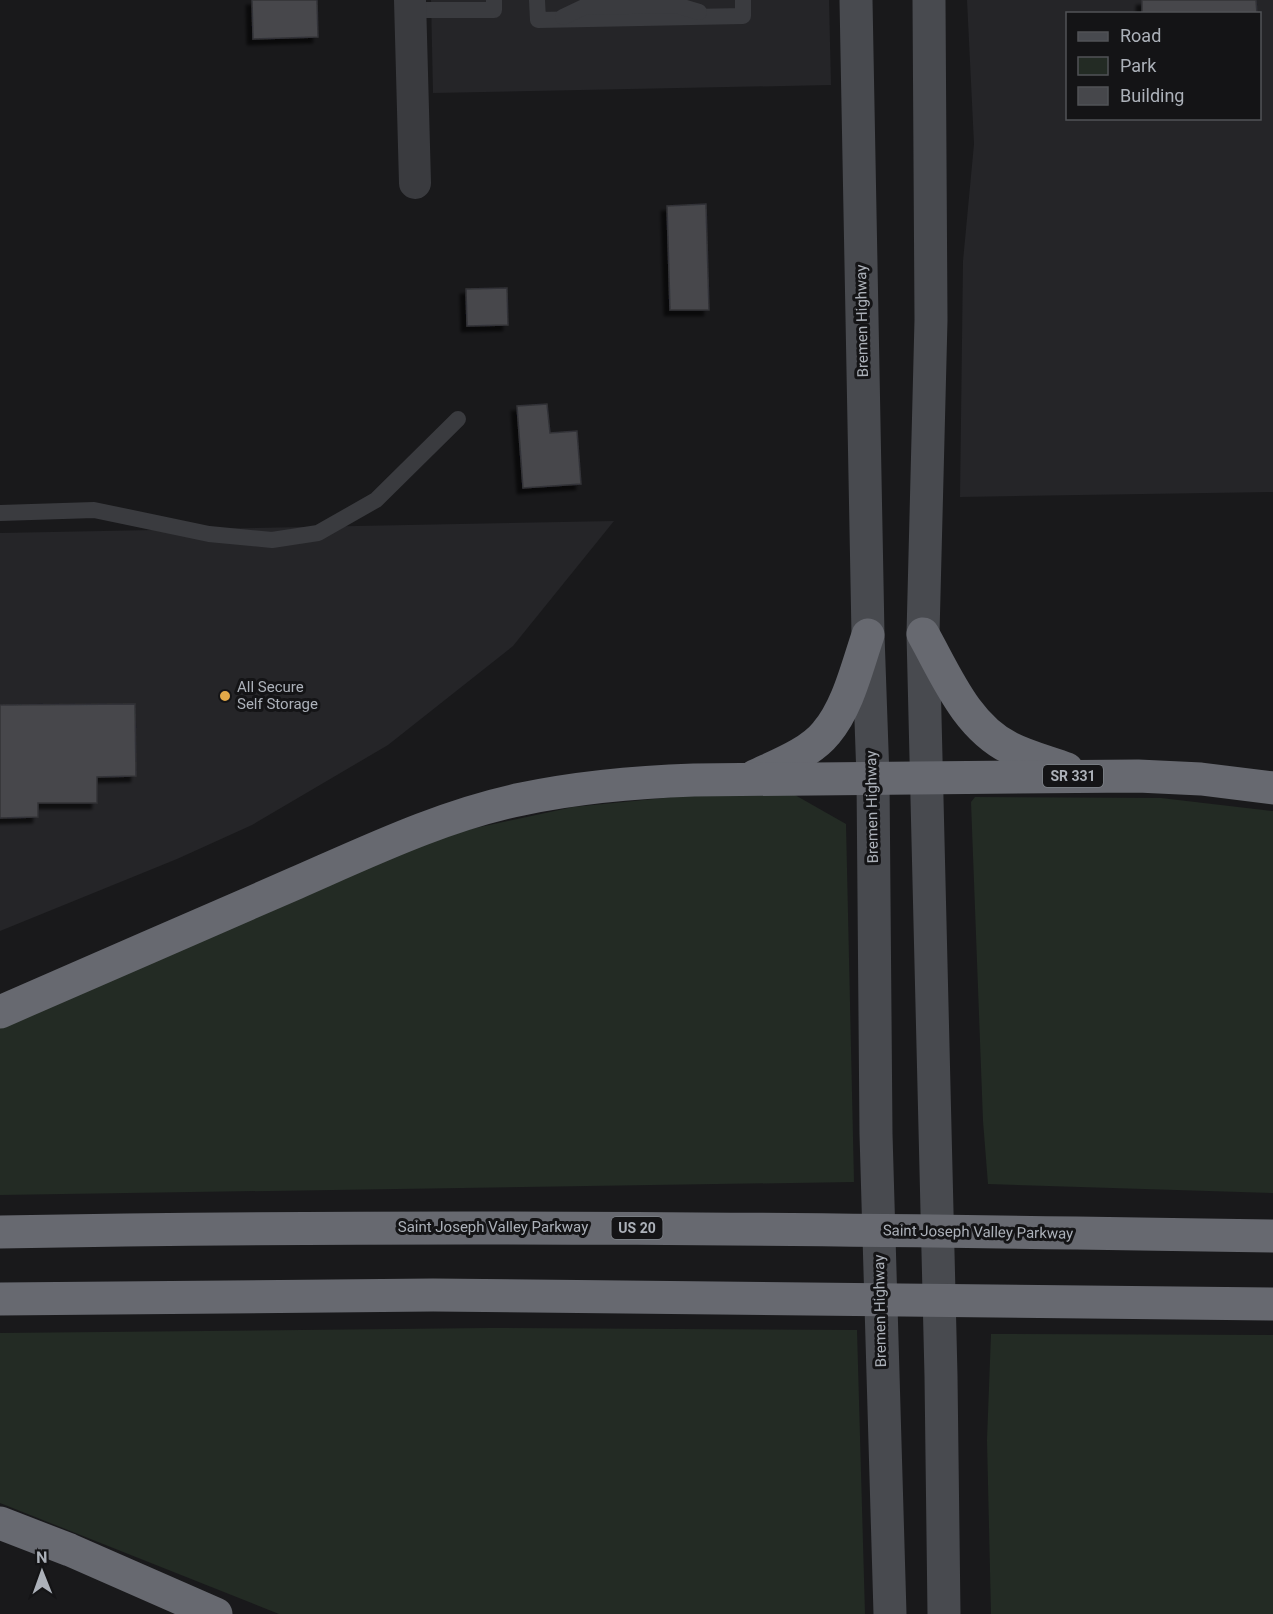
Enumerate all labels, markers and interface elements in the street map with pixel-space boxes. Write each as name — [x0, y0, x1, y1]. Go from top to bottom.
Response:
legend — [1066, 12, 1261, 120]
text: Road — [1120, 25, 1161, 46]
text: Park — [1120, 55, 1157, 76]
text: Building — [1120, 85, 1184, 106]
street label: Bremen Highway — [852, 264, 872, 378]
place label: All Secure Self Storage — [237, 678, 318, 713]
marker: All Secure Self Storage — [218, 689, 232, 703]
street label: Bremen Highway — [862, 750, 882, 864]
road number: SR 331 — [1043, 765, 1103, 787]
road number: US 20 — [612, 1217, 662, 1239]
street label: Saint Joseph Valley Parkway — [398, 1218, 588, 1236]
street label: Saint Joseph Valley Parkway — [883, 1221, 1073, 1243]
street label: Bremen Highway — [870, 1254, 890, 1368]
north arrow — [12, 1542, 72, 1602]
text: N — [36, 1548, 48, 1567]

